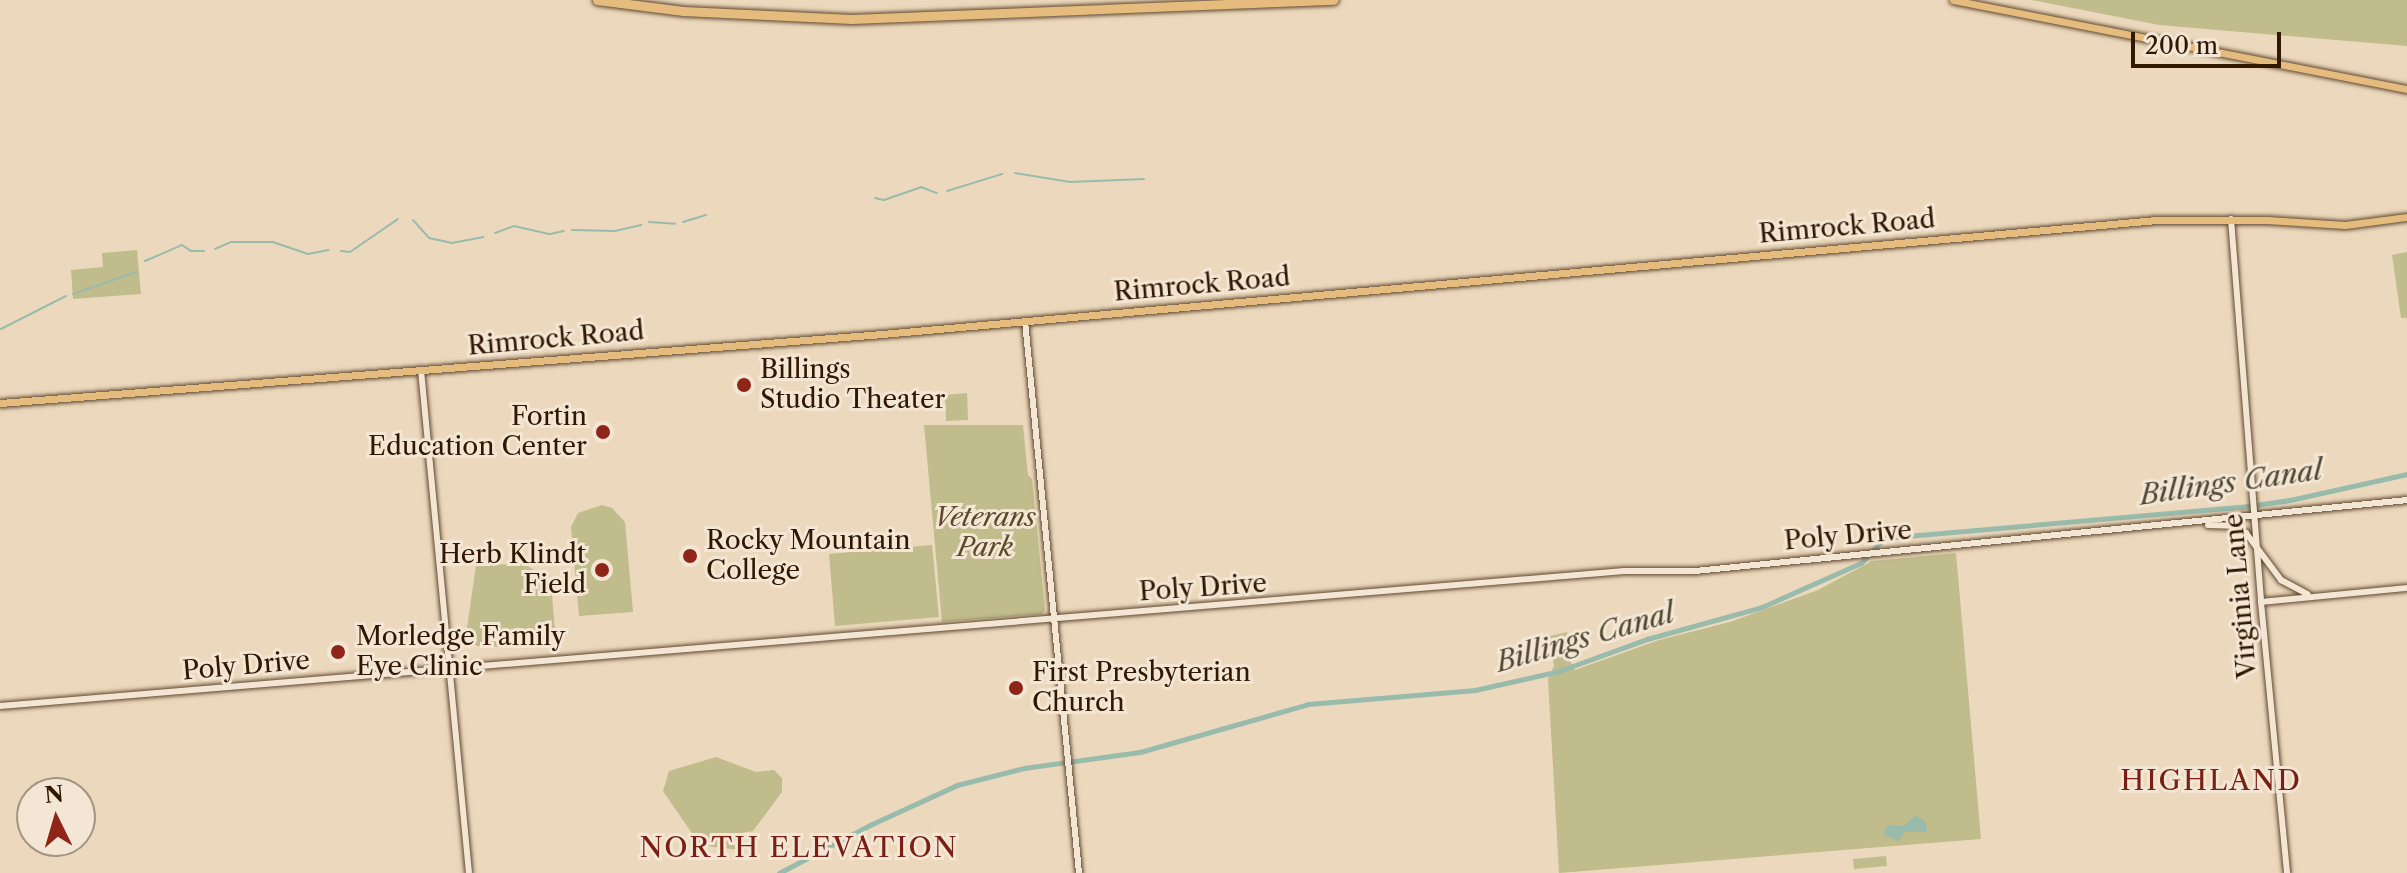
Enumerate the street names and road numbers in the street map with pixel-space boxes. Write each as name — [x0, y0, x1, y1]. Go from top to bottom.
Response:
street label: Rimrock Road — [1757, 204, 1937, 250]
street label: Rimrock Road — [1112, 262, 1292, 308]
street label: Rimrock Road — [466, 316, 646, 362]
street label: Virginia Lane — [2218, 512, 2264, 680]
street label: Poly Drive — [1782, 515, 1914, 557]
street label: Poly Drive — [1138, 568, 1268, 608]
street label: Poly Drive — [180, 645, 312, 687]

